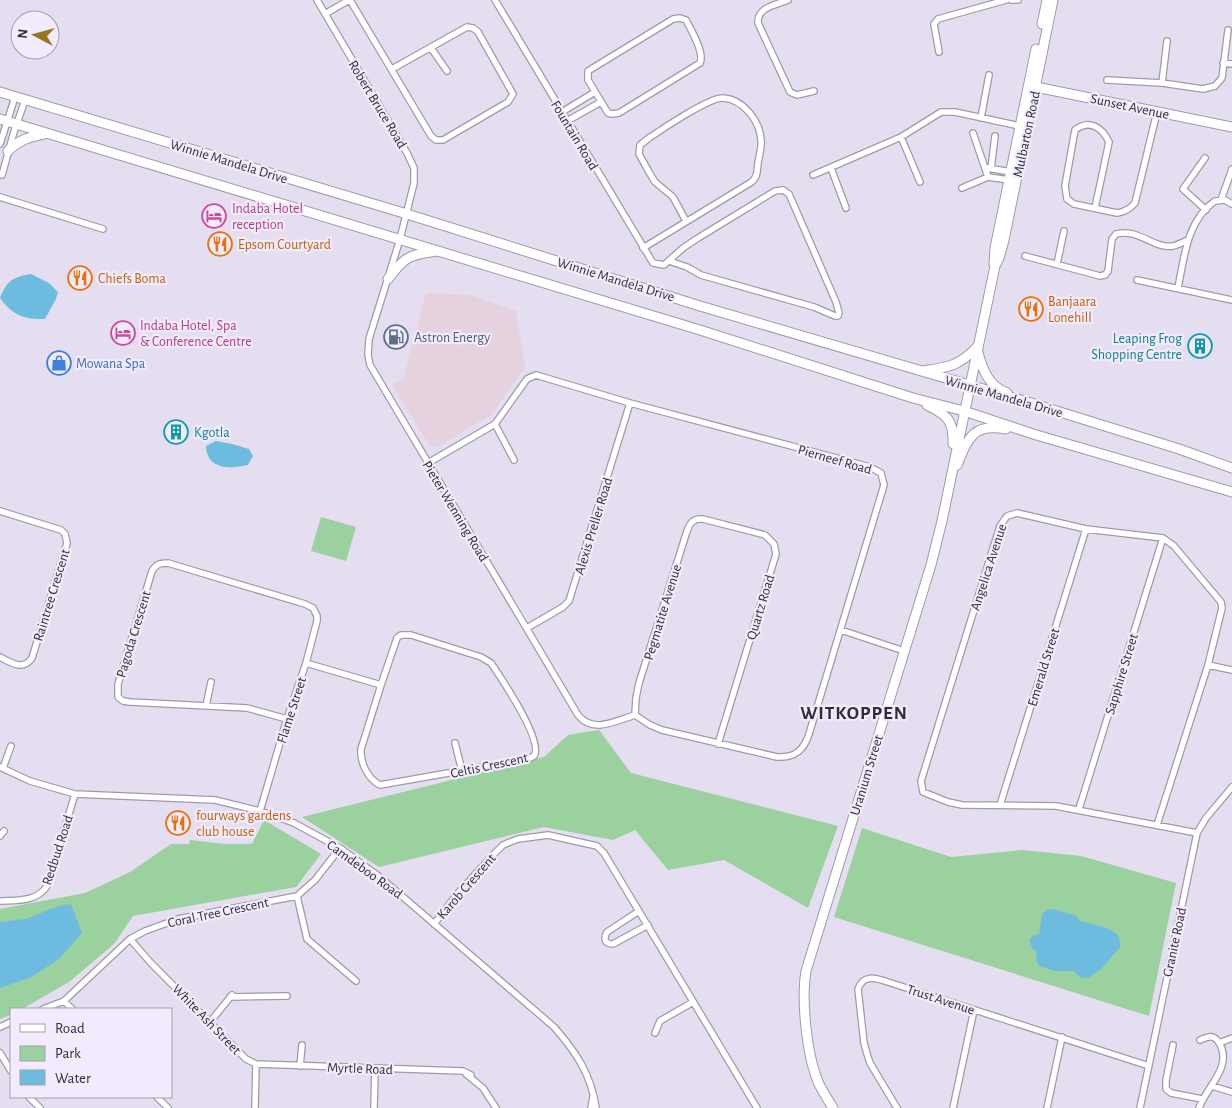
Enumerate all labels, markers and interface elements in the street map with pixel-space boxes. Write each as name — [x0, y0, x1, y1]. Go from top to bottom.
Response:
north arrow — [10, 10, 60, 60]
text: N — [16, 28, 31, 39]
street label: Robert Bruce Road — [345, 58, 409, 151]
street label: Mulbarton Road — [1011, 90, 1043, 179]
street label: Sunset Avenue — [1089, 92, 1170, 122]
street label: Fountain Road — [548, 98, 600, 173]
street label: Winnie Mandela Drive — [168, 137, 289, 186]
place label: Indaba Hotel reception — [232, 202, 303, 232]
hotel icon: Indaba Hotel reception — [201, 203, 227, 229]
restaurant icon: Epsom Courtyard — [207, 231, 233, 257]
place label: Epsom Courtyard — [238, 238, 331, 252]
street label: Winnie Mandela Drive — [555, 255, 676, 304]
restaurant icon: Chiefs Boma — [67, 265, 93, 291]
place label: Chiefs Boma — [98, 272, 166, 286]
place label: Banjaara Lonehill — [1048, 295, 1097, 325]
restaurant icon: Banjaara Lonehill — [1018, 296, 1044, 322]
place label: Indaba Hotel, Spa & Conference Centre — [140, 319, 252, 349]
hotel icon: Indaba Hotel, Spa & Conference Centre — [110, 320, 136, 346]
fuel station icon: Astron Energy — [383, 324, 409, 350]
place label: Astron Energy — [414, 331, 490, 345]
place label: Leaping Frog Shopping Centre — [1091, 332, 1182, 362]
building icon: Leaping Frog Shopping Centre — [1187, 333, 1213, 359]
shop icon: Mowana Spa — [46, 350, 72, 376]
place label: Mowana Spa — [76, 357, 146, 371]
street label: Winnie Mandela Drive — [943, 373, 1064, 420]
building icon: Kgotla — [163, 419, 189, 445]
place label: Kgotla — [194, 426, 230, 440]
street label: Pierneef Road — [796, 443, 873, 477]
street label: Pieter Wenning Road — [420, 459, 491, 564]
street label: Alexis Preller Road — [572, 476, 615, 577]
street label: Angelica Avenue — [968, 522, 1010, 612]
street label: Raintree Crescent — [31, 547, 73, 643]
street label: Pegmatite Avenue — [642, 563, 684, 662]
street label: Quartz Road — [744, 573, 777, 642]
street label: Pagoda Crescent — [114, 589, 154, 679]
street label: Emerald Street — [1025, 626, 1063, 708]
street label: Sapphire Street — [1103, 632, 1141, 716]
street label: Flame Street — [275, 675, 309, 745]
district label: WITKOPPEN — [800, 704, 908, 723]
street label: Uranium Street — [848, 733, 886, 817]
street label: Celtis Crescent — [449, 751, 530, 781]
place label: fourways gardens club house — [196, 809, 291, 839]
restaurant icon: fourways gardens club house — [165, 810, 191, 836]
street label: Redbud Road — [40, 814, 76, 887]
street label: Camdeboo Road — [324, 838, 405, 902]
street label: Karob Crescent — [435, 851, 499, 922]
street label: Coral Tree Crescent — [167, 895, 270, 931]
street label: Granite Road — [1161, 906, 1189, 978]
street label: White Ash Street — [169, 982, 244, 1058]
street label: Trust Avenue — [905, 982, 976, 1017]
legend — [10, 1008, 172, 1098]
text: Road — [55, 1021, 85, 1036]
text: Park — [55, 1046, 81, 1061]
street label: Myrtle Road — [327, 1061, 393, 1077]
text: Water — [55, 1071, 91, 1086]

